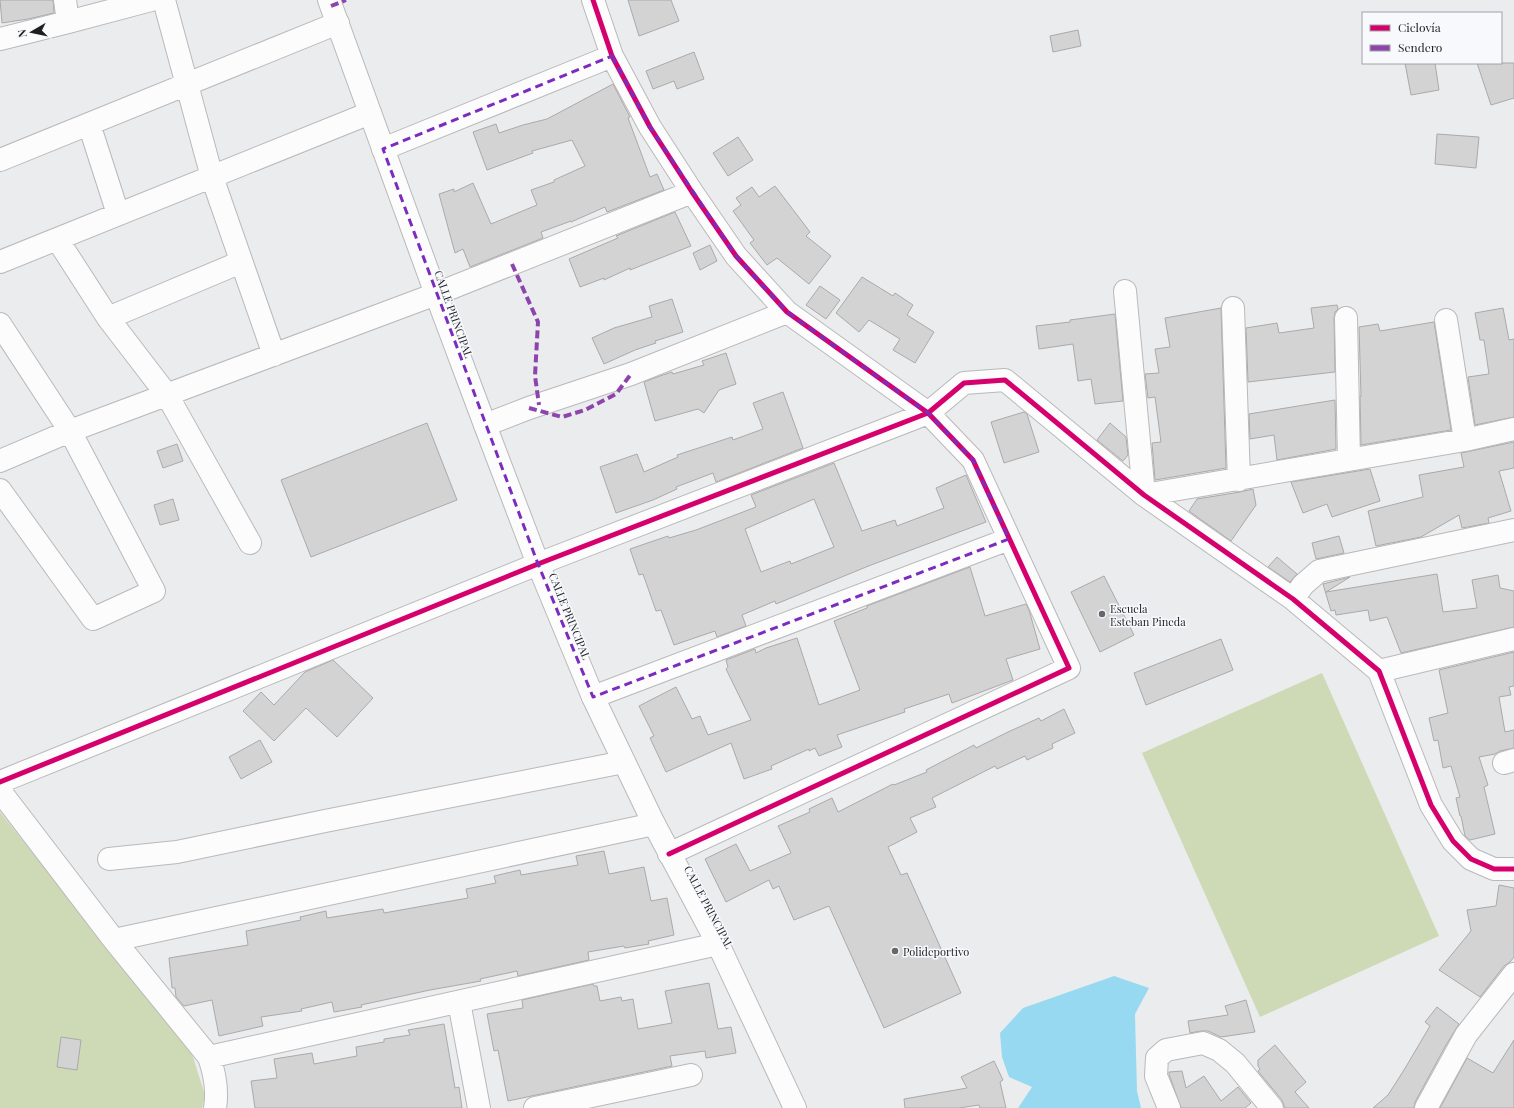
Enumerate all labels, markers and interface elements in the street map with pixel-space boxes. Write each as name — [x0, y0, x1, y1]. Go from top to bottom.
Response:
north arrow — [12, 12, 52, 52]
legend — [1362, 12, 1502, 64]
text: Ciclovía — [1398, 19, 1441, 35]
text: N — [14, 28, 30, 39]
text: Sendero — [1398, 39, 1443, 55]
street label: CALLE PRINCIPAL — [431, 268, 477, 360]
street label: CALLE PRINCIPAL — [546, 570, 594, 662]
place label: Escuela Esteban Pineda — [1110, 601, 1186, 629]
marker: Escuela Esteban Pineda — [1097, 609, 1107, 619]
street label: CALLE PRINCIPAL — [681, 863, 737, 952]
place label: Polideportivo — [903, 944, 969, 959]
marker: Polideportivo — [890, 946, 900, 956]

